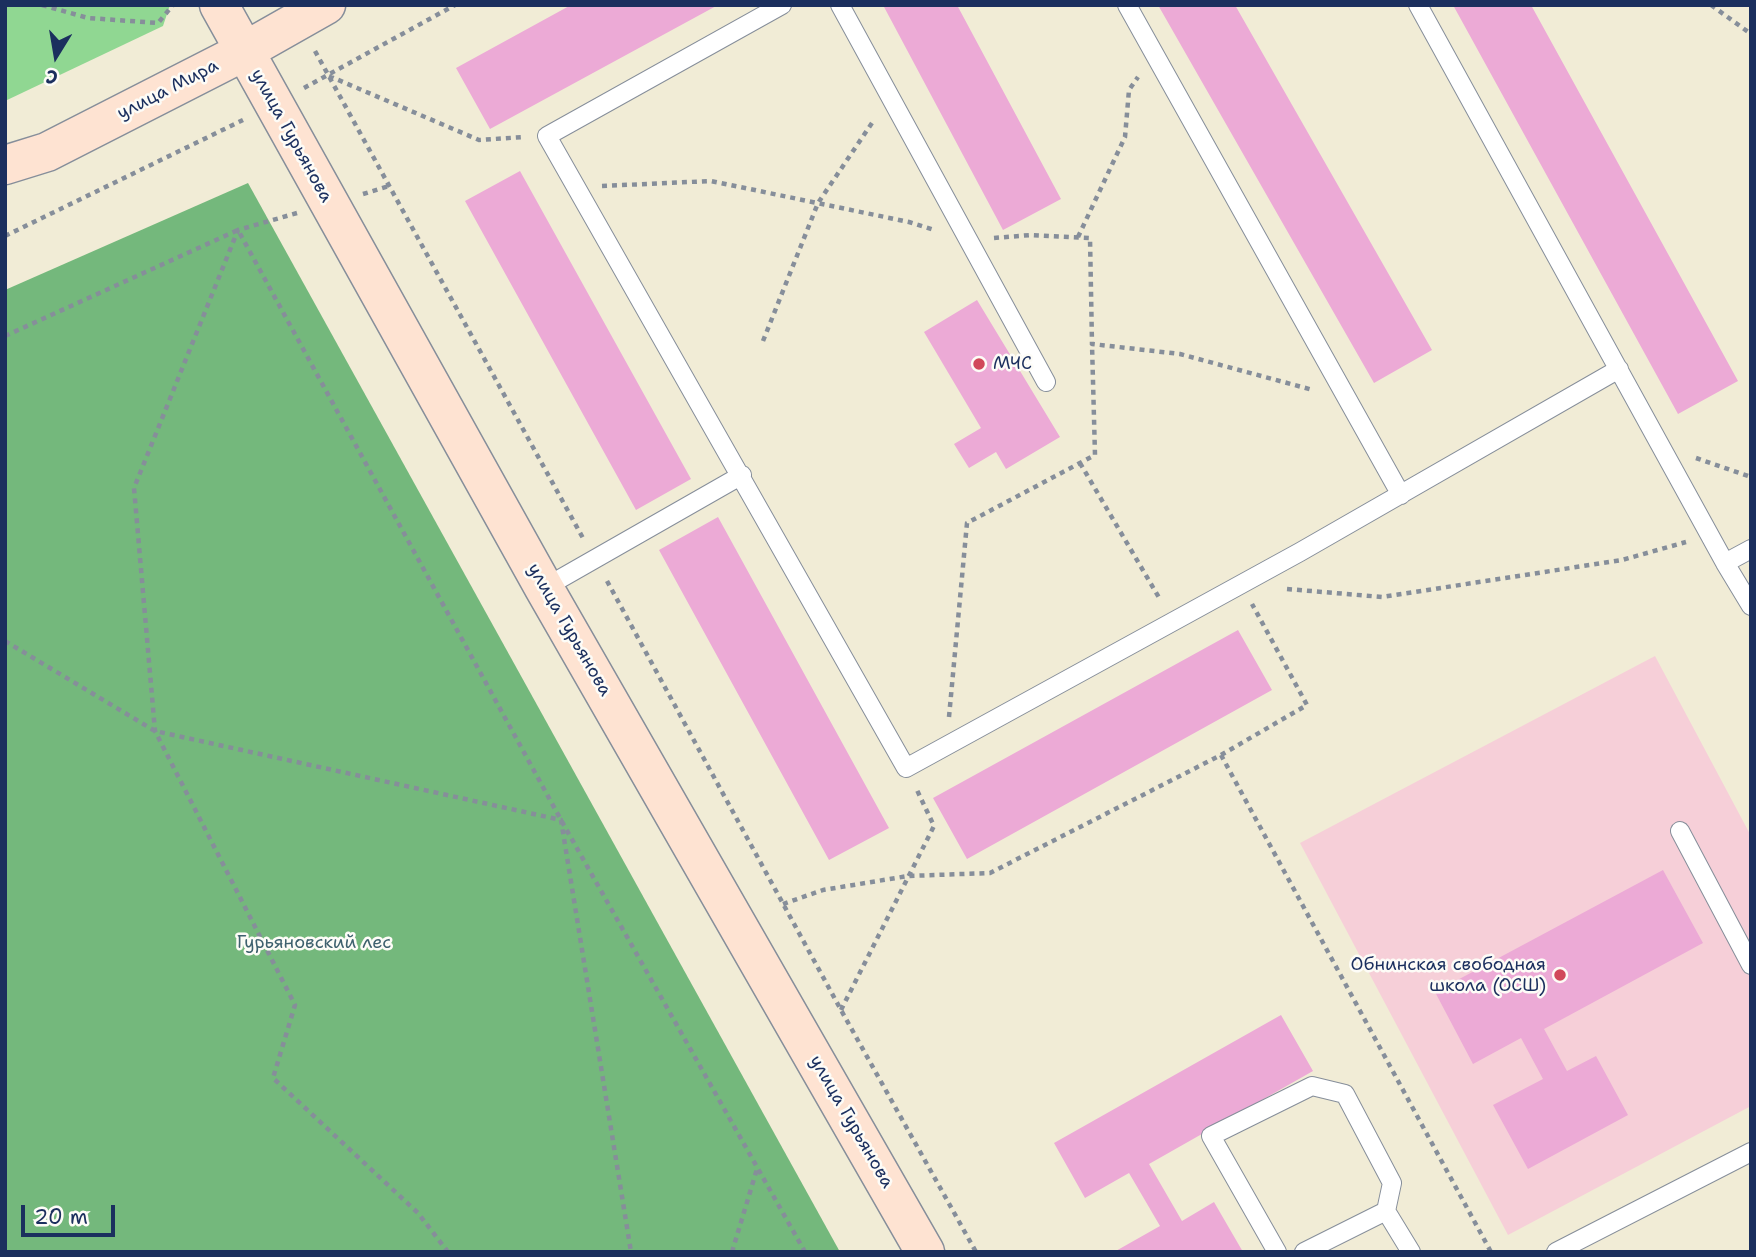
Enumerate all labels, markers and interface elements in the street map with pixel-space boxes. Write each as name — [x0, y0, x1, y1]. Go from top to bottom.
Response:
north arrow — [21, 21, 91, 91]
street label: улица Мира — [114, 55, 222, 125]
text: С — [44, 64, 60, 90]
street label: улица Гурьянова — [245, 65, 337, 207]
place label: МЧС — [993, 353, 1032, 375]
marker: МЧС — [971, 356, 987, 372]
street label: улица Гурьянова — [522, 560, 616, 700]
park label: Гурьяновский лес — [237, 932, 391, 954]
place label: Обнинская свободная школа (ОСШ) — [1350, 954, 1546, 996]
marker: Обнинская свободная школа (ОСШ) — [1552, 967, 1568, 983]
street label: улица Гурьянова — [804, 1052, 898, 1192]
scale bar — [24, 1190, 119, 1234]
text: 20 m — [34, 1203, 88, 1231]

